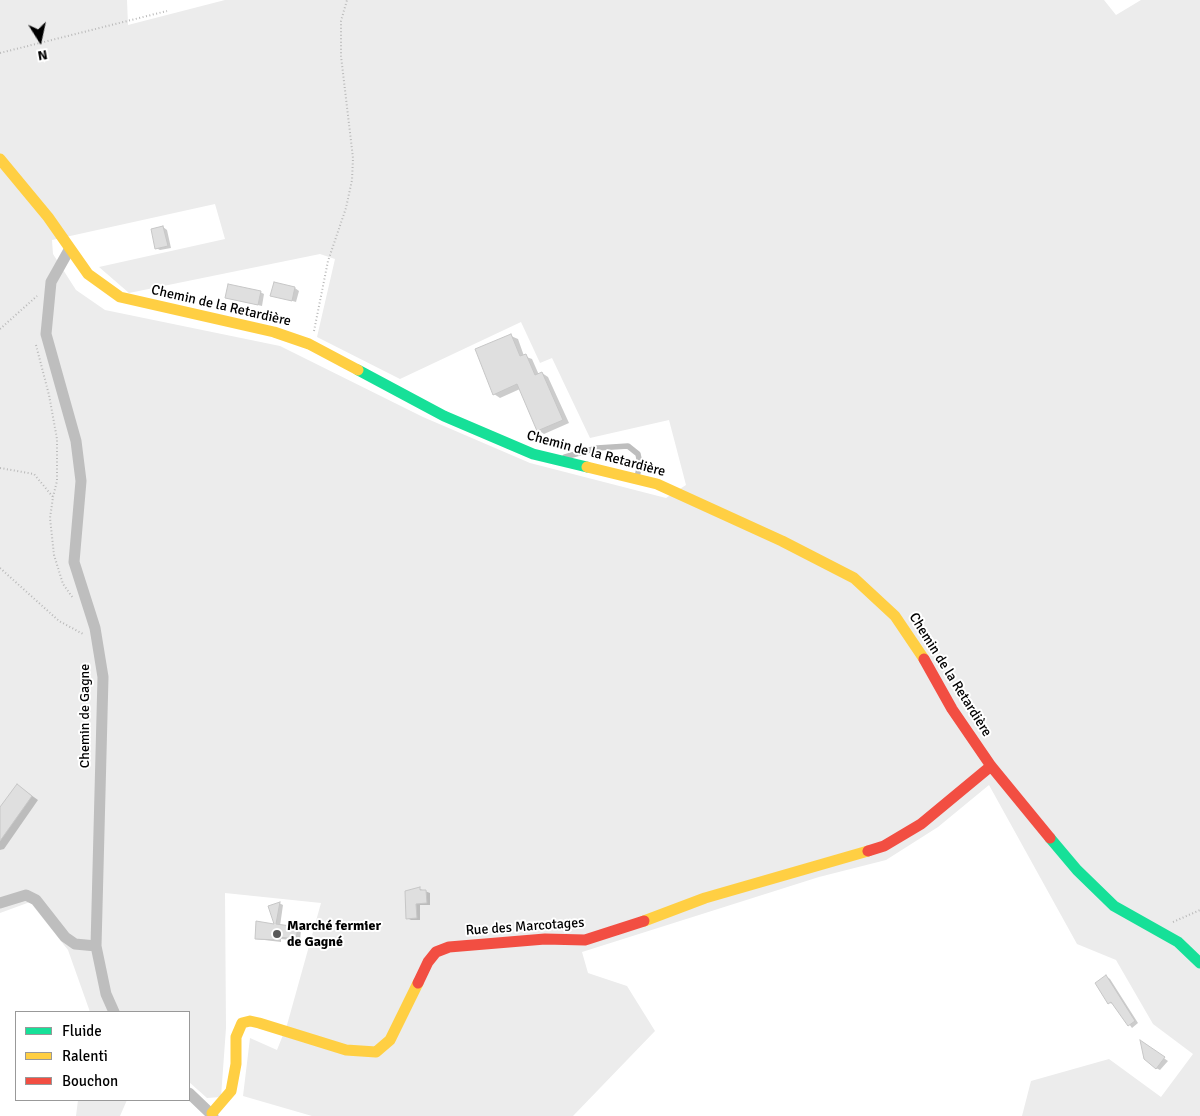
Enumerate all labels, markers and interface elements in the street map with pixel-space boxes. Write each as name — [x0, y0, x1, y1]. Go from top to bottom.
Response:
north arrow — [15, 15, 65, 65]
text: N — [36, 46, 49, 64]
street label: Chemin de la Retardière — [150, 282, 292, 330]
street label: Chemin de la Retardière — [525, 427, 667, 481]
street label: Chemin de la Retardière — [905, 610, 995, 740]
street label: Chemin de Gagne — [77, 664, 93, 768]
street label: Rue des Marcotages — [465, 914, 585, 940]
place label: Marché fermier de Gagné — [287, 918, 381, 950]
marker: Marché fermier de Gagné — [271, 928, 283, 940]
legend — [15, 1011, 190, 1101]
text: Fluide — [62, 1022, 102, 1040]
text: Ralenti — [62, 1047, 108, 1065]
text: Bouchon — [62, 1072, 118, 1090]

